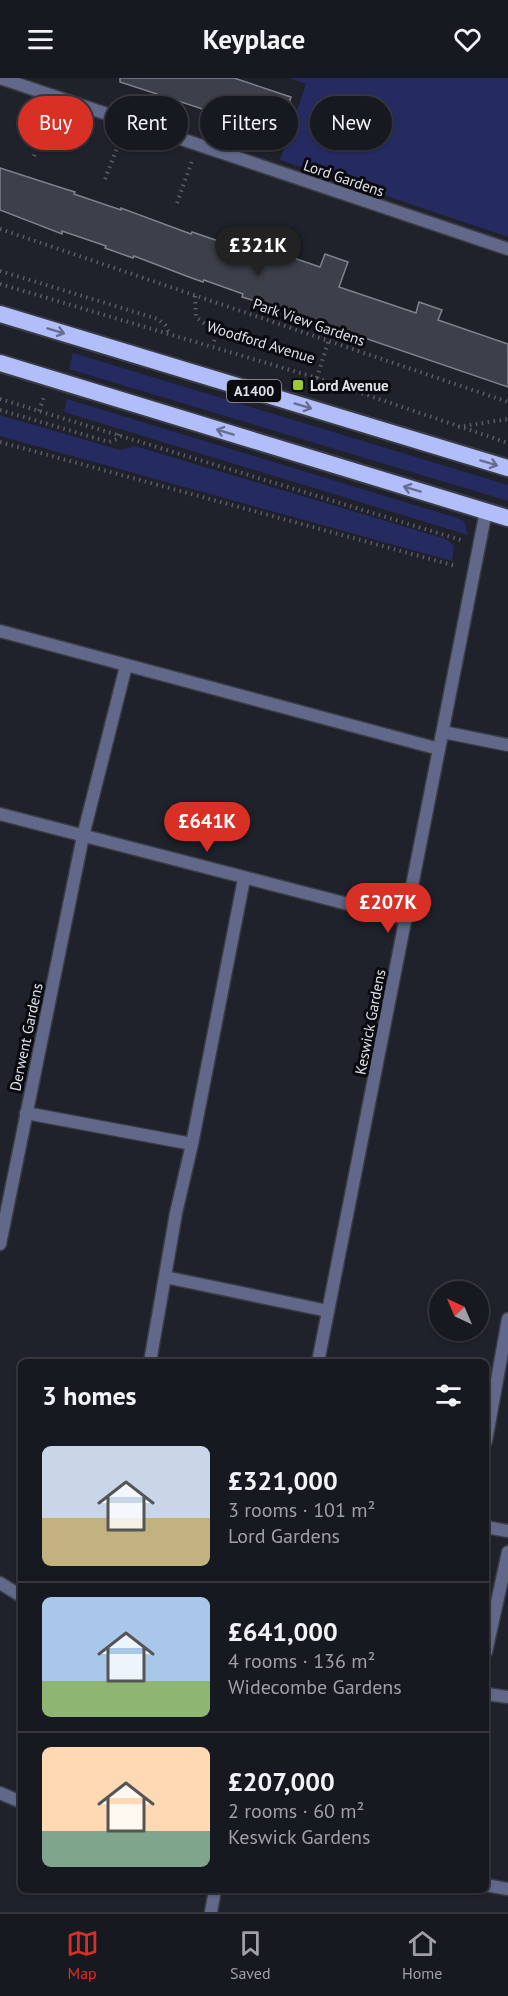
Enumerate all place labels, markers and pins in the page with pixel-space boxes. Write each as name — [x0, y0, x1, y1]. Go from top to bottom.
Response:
pin: £321K — [216, 226, 300, 277]
place label: Lord Avenue — [310, 376, 389, 395]
marker: Lord Avenue — [291, 378, 305, 392]
pin: £641K — [165, 802, 249, 853]
pin: £207K — [346, 883, 430, 934]

